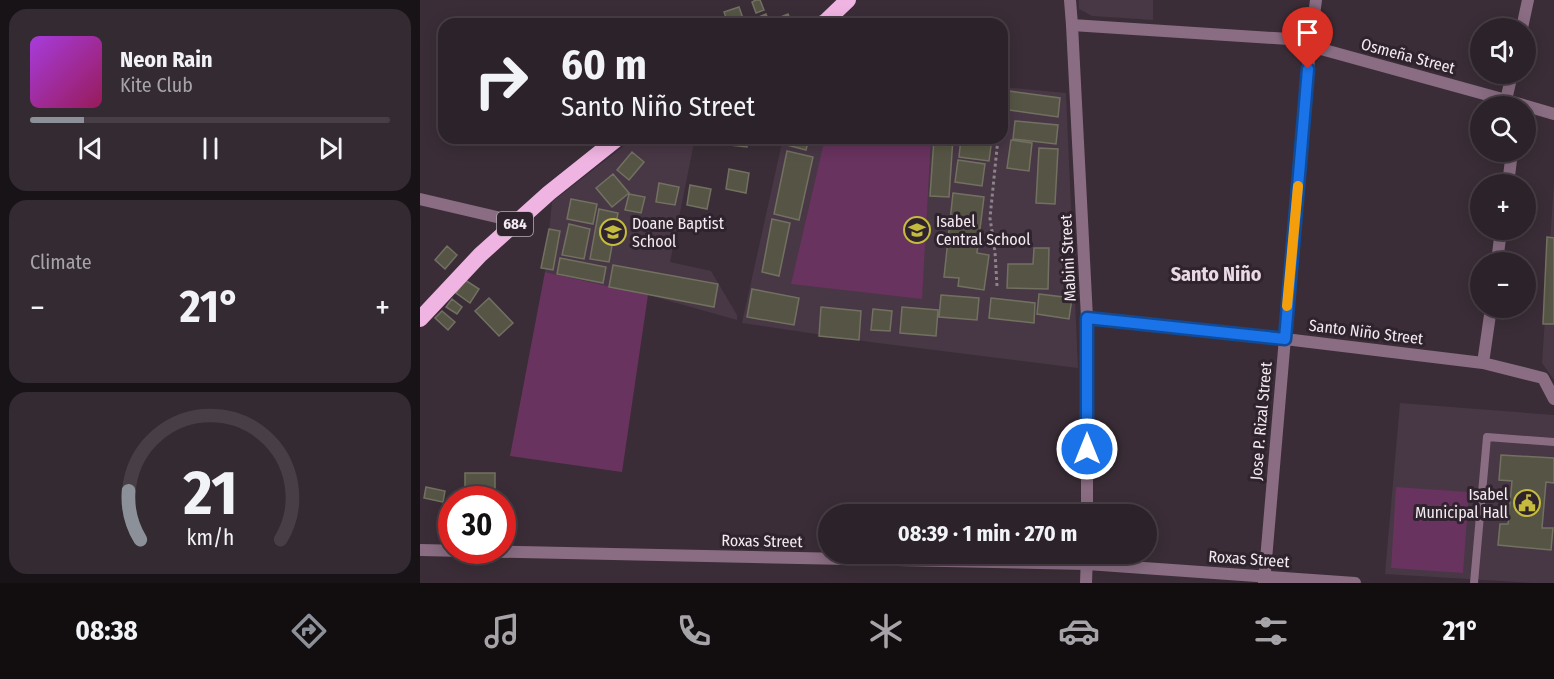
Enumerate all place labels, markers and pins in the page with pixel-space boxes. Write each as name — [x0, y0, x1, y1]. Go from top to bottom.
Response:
pin — [1282, 7, 1333, 69]
place label: Isabel Central School — [936, 212, 1030, 249]
place label: Doane Baptist School — [632, 214, 725, 251]
school or university icon: Isabel Central School — [902, 215, 932, 245]
school or university icon: Doane Baptist School — [598, 217, 628, 247]
place label: Isabel Municipal Hall — [1415, 485, 1508, 522]
public building icon: Isabel Municipal Hall — [1512, 488, 1542, 518]

